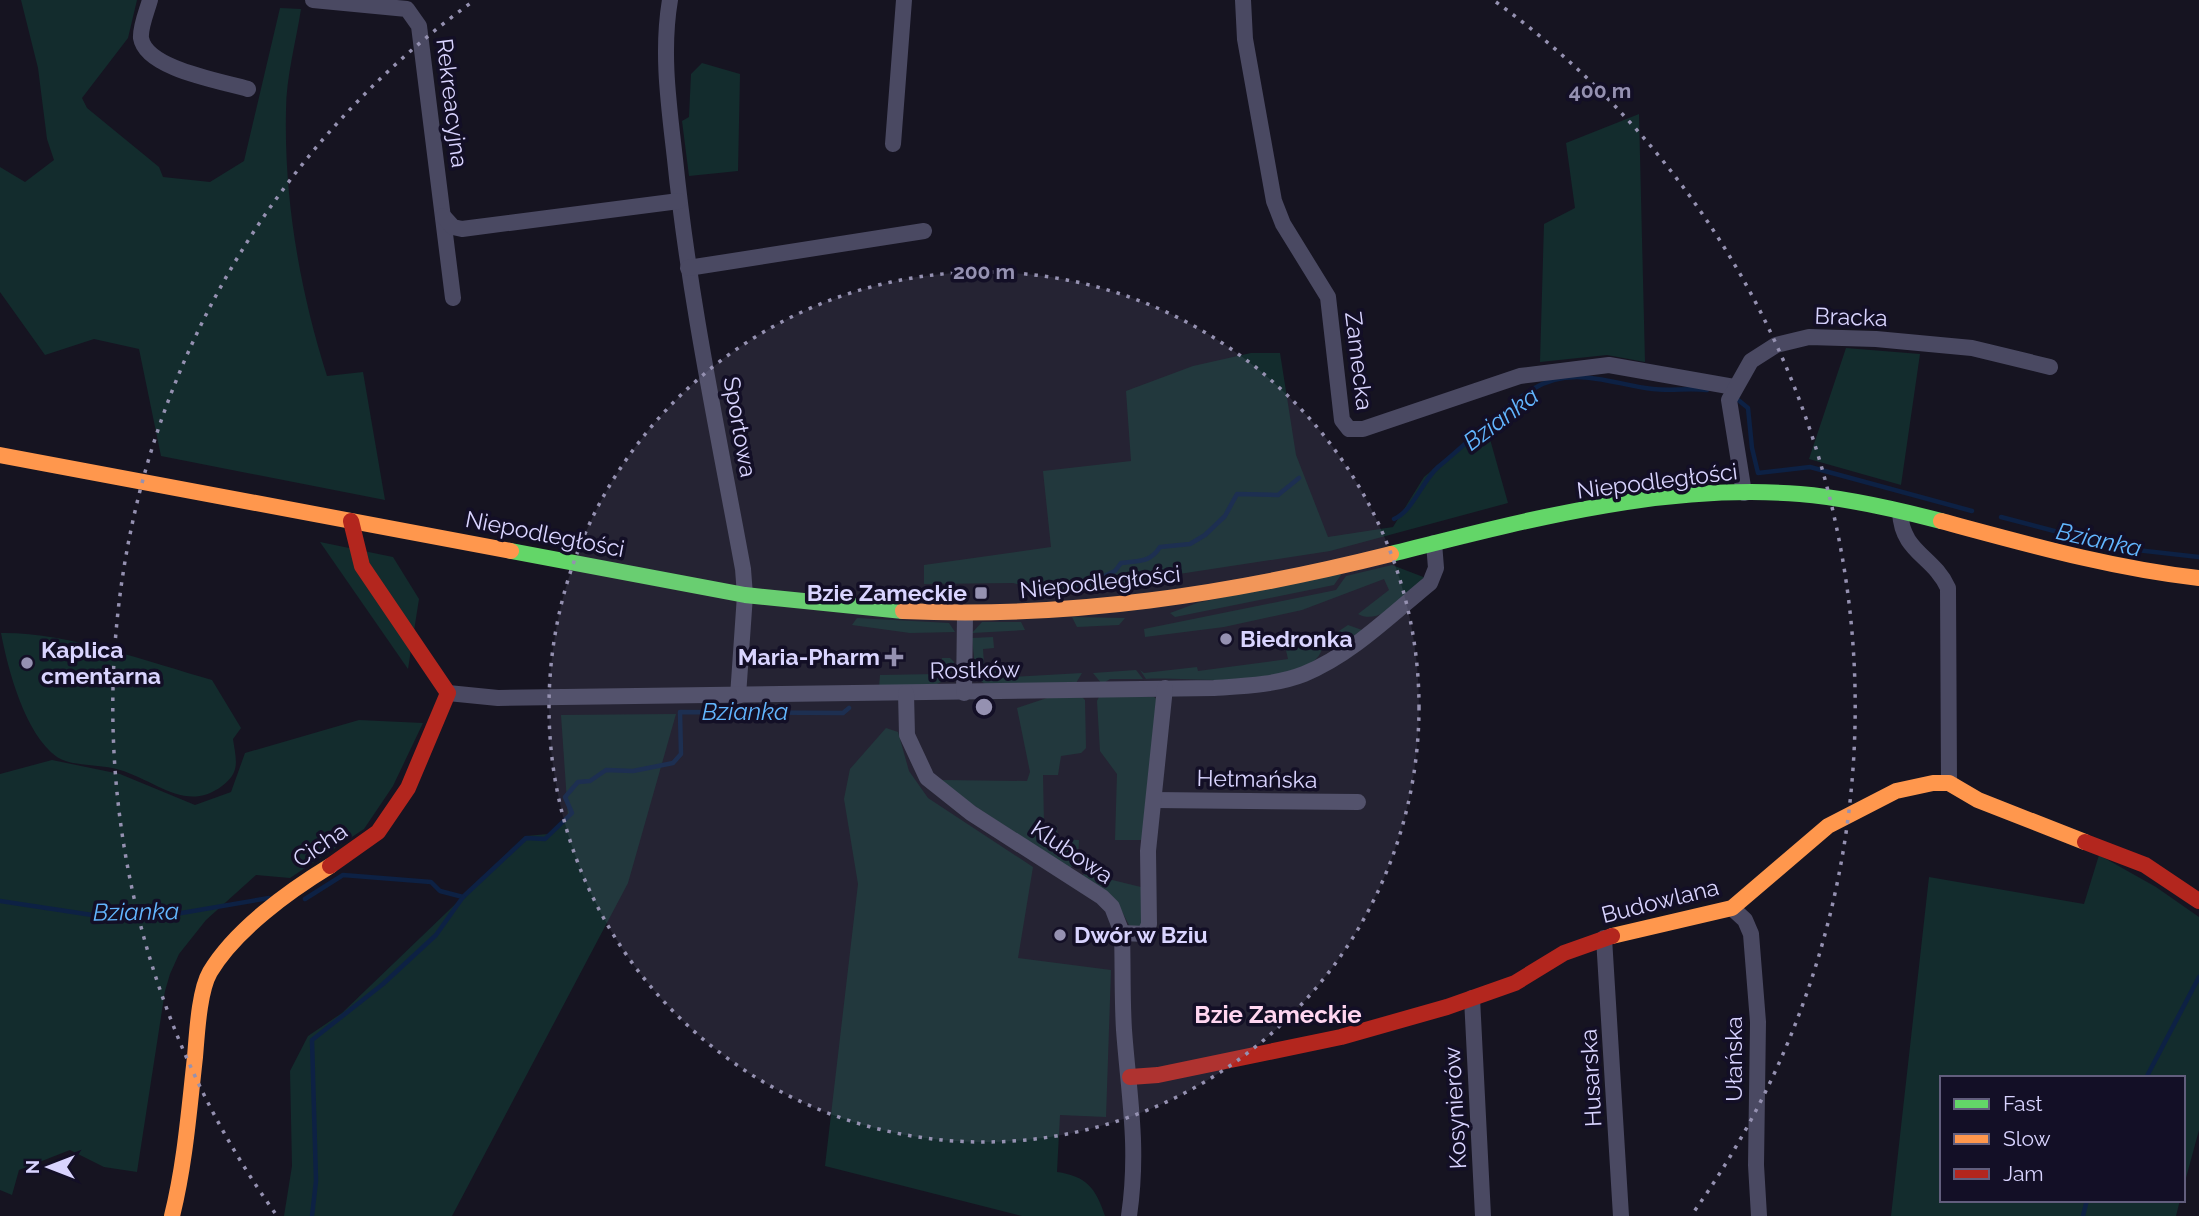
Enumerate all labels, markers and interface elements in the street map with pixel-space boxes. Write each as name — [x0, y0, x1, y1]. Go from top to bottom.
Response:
street label: Rekreacyjna — [431, 37, 474, 169]
text: 400 m — [1569, 78, 1631, 103]
text: 200 m — [953, 259, 1015, 284]
street label: Bracka — [1814, 302, 1888, 331]
street label: Zamecka — [1340, 310, 1379, 412]
street label: Sportowa — [718, 375, 763, 479]
water label: Bzianka — [1457, 381, 1544, 456]
street label: Niepodległości — [1575, 457, 1739, 504]
street label: Niepodległości — [463, 505, 627, 562]
water label: Bzianka — [2054, 516, 2144, 563]
street label: Niepodległości — [1018, 560, 1182, 603]
place label: Bzie Zameckie — [807, 579, 967, 606]
marker: Bzie Zameckie — [973, 585, 989, 601]
place label: Biedronka — [1240, 625, 1353, 652]
marker: Biedronka — [1218, 631, 1234, 647]
place label: Kaplica cmentarna — [41, 636, 161, 689]
place label: Maria-Pharm — [738, 643, 880, 670]
marker: Maria-Pharm — [886, 649, 902, 665]
marker: Kaplica cmentarna — [19, 655, 35, 671]
street label: Rostków — [929, 655, 1021, 684]
centre of rings — [972, 695, 996, 719]
water label: Bzianka — [702, 697, 788, 726]
street label: Hetmańska — [1196, 764, 1318, 793]
street label: Klubowa — [1026, 814, 1118, 889]
street label: Cicha — [288, 817, 352, 872]
street label: Budowlana — [1598, 873, 1721, 928]
water label: Bzianka — [92, 896, 180, 927]
place label: Dwór w Bziu — [1074, 921, 1208, 948]
marker: Dwór w Bziu — [1052, 927, 1068, 943]
district label: Bzie Zameckie — [1194, 1000, 1362, 1029]
street label: Ułańska — [1720, 1016, 1747, 1102]
street label: Husarska — [1574, 1028, 1607, 1128]
street label: Kosynierów — [1438, 1046, 1471, 1170]
legend — [1940, 1076, 2185, 1202]
text: Fast — [2003, 1091, 2043, 1116]
text: Slow — [2003, 1126, 2051, 1151]
north arrow — [14, 1132, 84, 1202]
text: N — [21, 1160, 43, 1174]
text: Jam — [2003, 1161, 2044, 1186]

